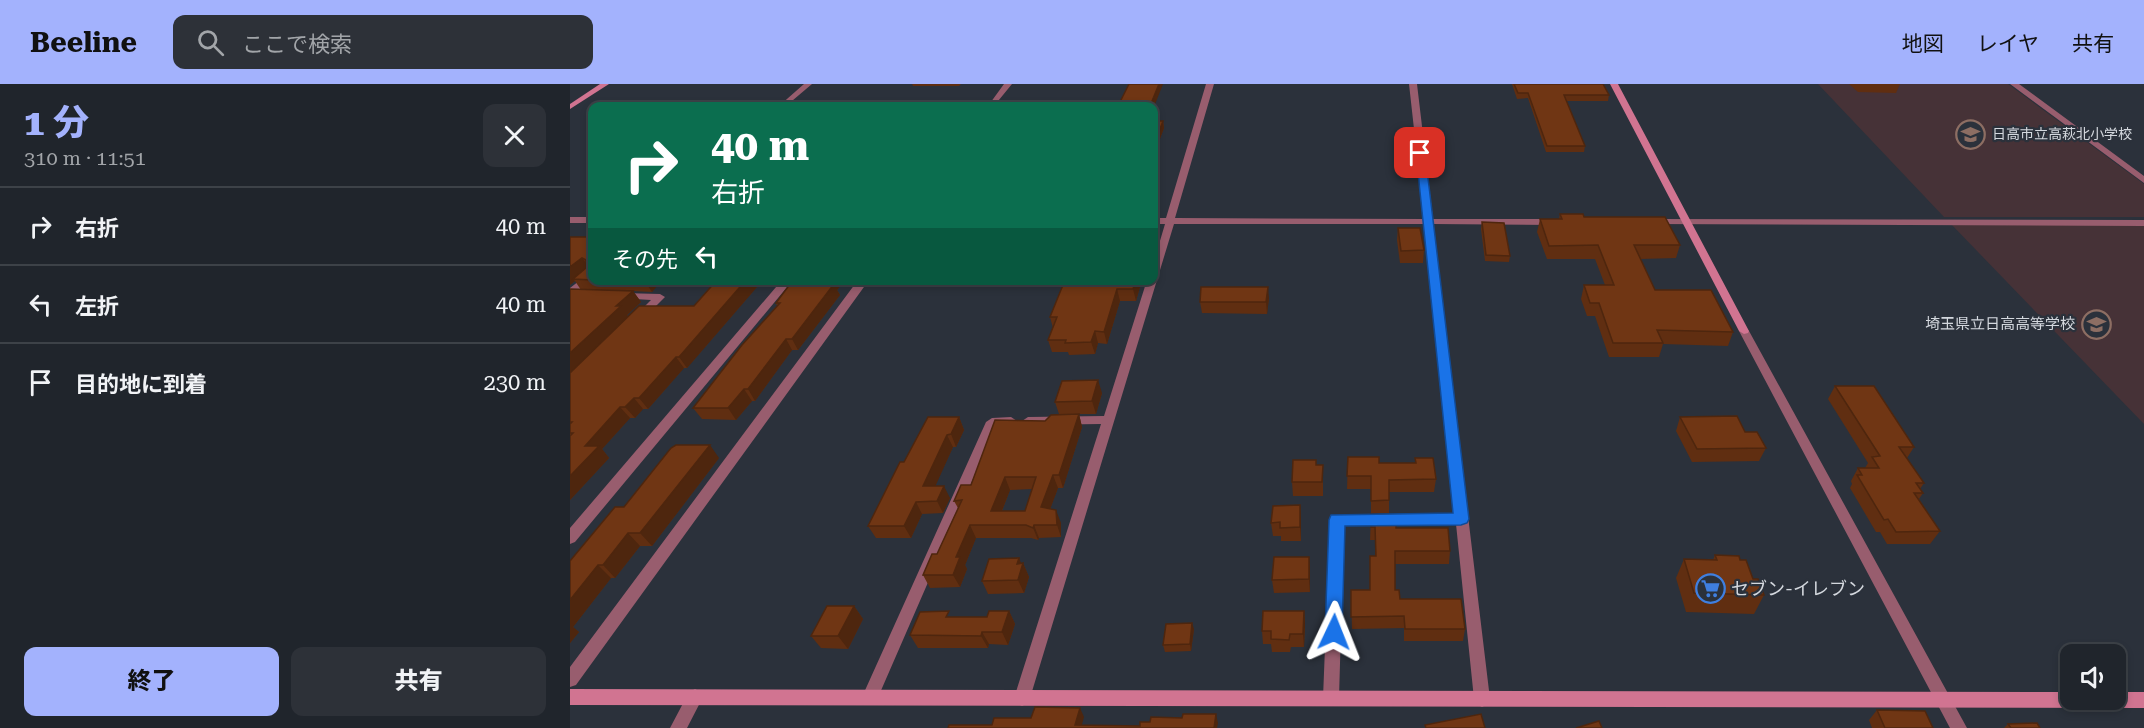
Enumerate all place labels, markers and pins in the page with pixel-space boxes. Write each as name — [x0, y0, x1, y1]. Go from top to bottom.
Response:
school or university icon: 日高市立高萩北小学校 — [1955, 118, 1987, 150]
place label: 日高市立高萩北小学校 — [1992, 126, 2132, 142]
pin — [1394, 127, 1445, 178]
school or university icon: 埼玉県立日高高等学校 — [2080, 308, 2112, 340]
place label: 埼玉県立日高高等学校 — [1925, 315, 2075, 333]
supermarket icon: セブン-イレブン — [1694, 573, 1726, 605]
place label: セブン-イレブン — [1731, 578, 1865, 599]

